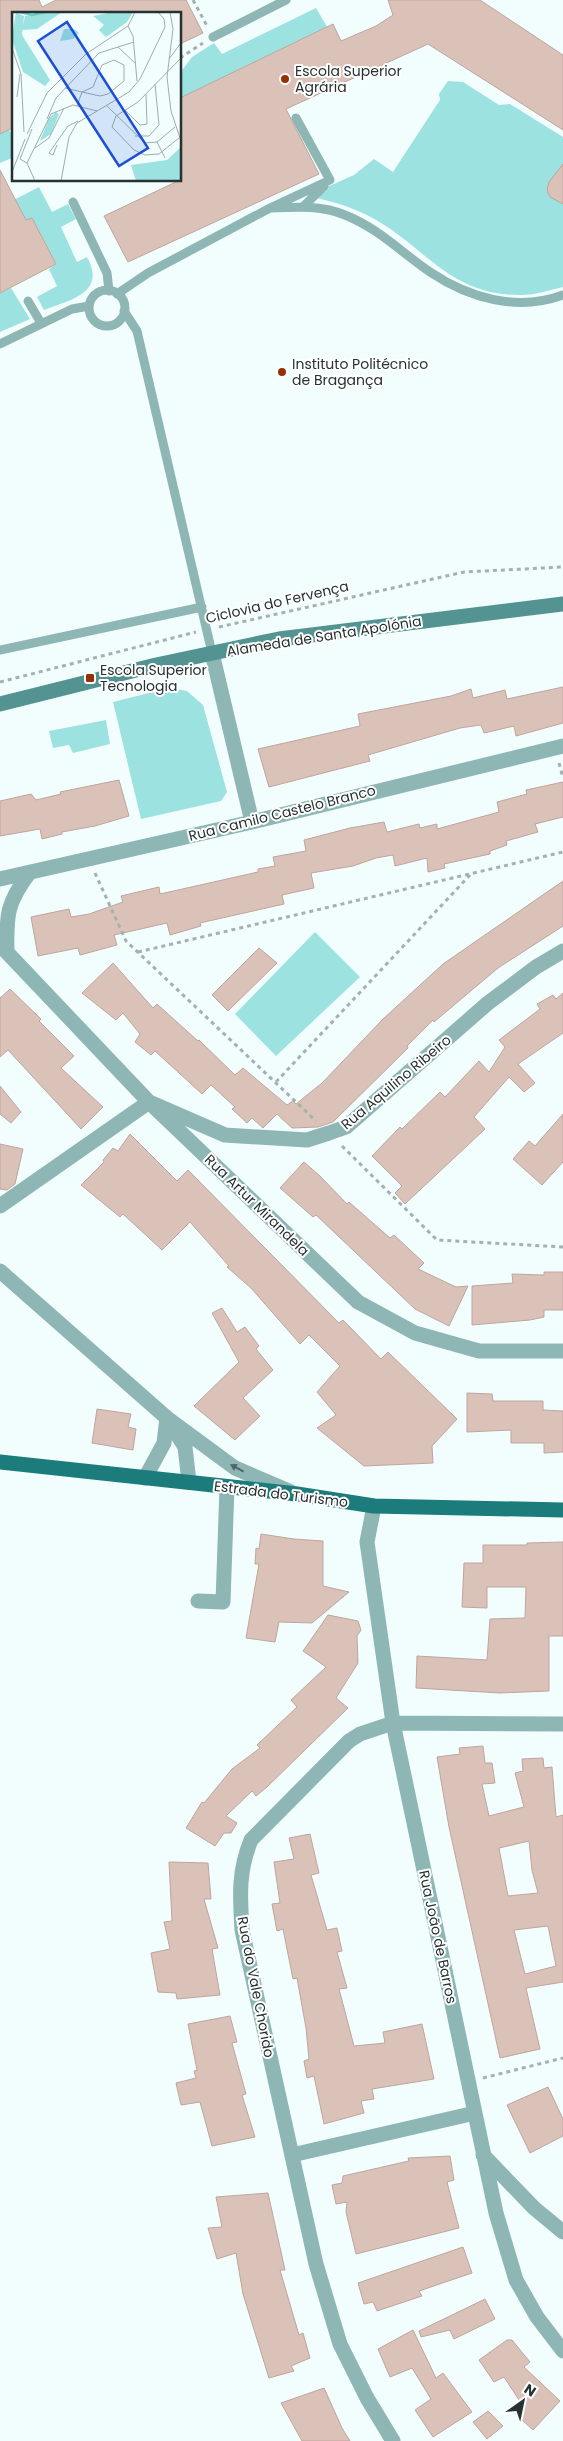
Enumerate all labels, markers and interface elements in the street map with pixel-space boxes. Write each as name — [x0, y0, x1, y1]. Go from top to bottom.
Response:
inset map — [12, 12, 181, 181]
place label: Escola Superior Agrária — [295, 61, 402, 97]
marker: Escola Superior Agrária — [279, 73, 291, 85]
place label: Instituto Politécnico de Bragança — [292, 354, 428, 390]
marker: Instituto Politécnico de Bragança — [276, 366, 288, 378]
street label: Ciclovia do Fervença — [204, 576, 350, 628]
street label: Alameda de Santa Apolónia — [225, 611, 423, 661]
place label: Escola Superior Tecnologia — [100, 660, 207, 696]
marker: Escola Superior Tecnologia — [84, 672, 96, 684]
street label: Rua Camilo Castelo Branco — [186, 780, 378, 846]
street label: Rua Aquilino Ribeiro — [337, 1030, 455, 1134]
street label: Rua Artur Mirandela — [200, 1150, 314, 1260]
one-way arrow — [229, 1464, 244, 1472]
street label: Estrada do Turismo — [213, 1476, 349, 1512]
street label: Rua João de Barros — [414, 1868, 462, 2006]
street label: Rua do Vale Chorido — [232, 1915, 280, 2059]
north arrow — [498, 2376, 548, 2426]
text: N — [520, 2379, 540, 2401]

